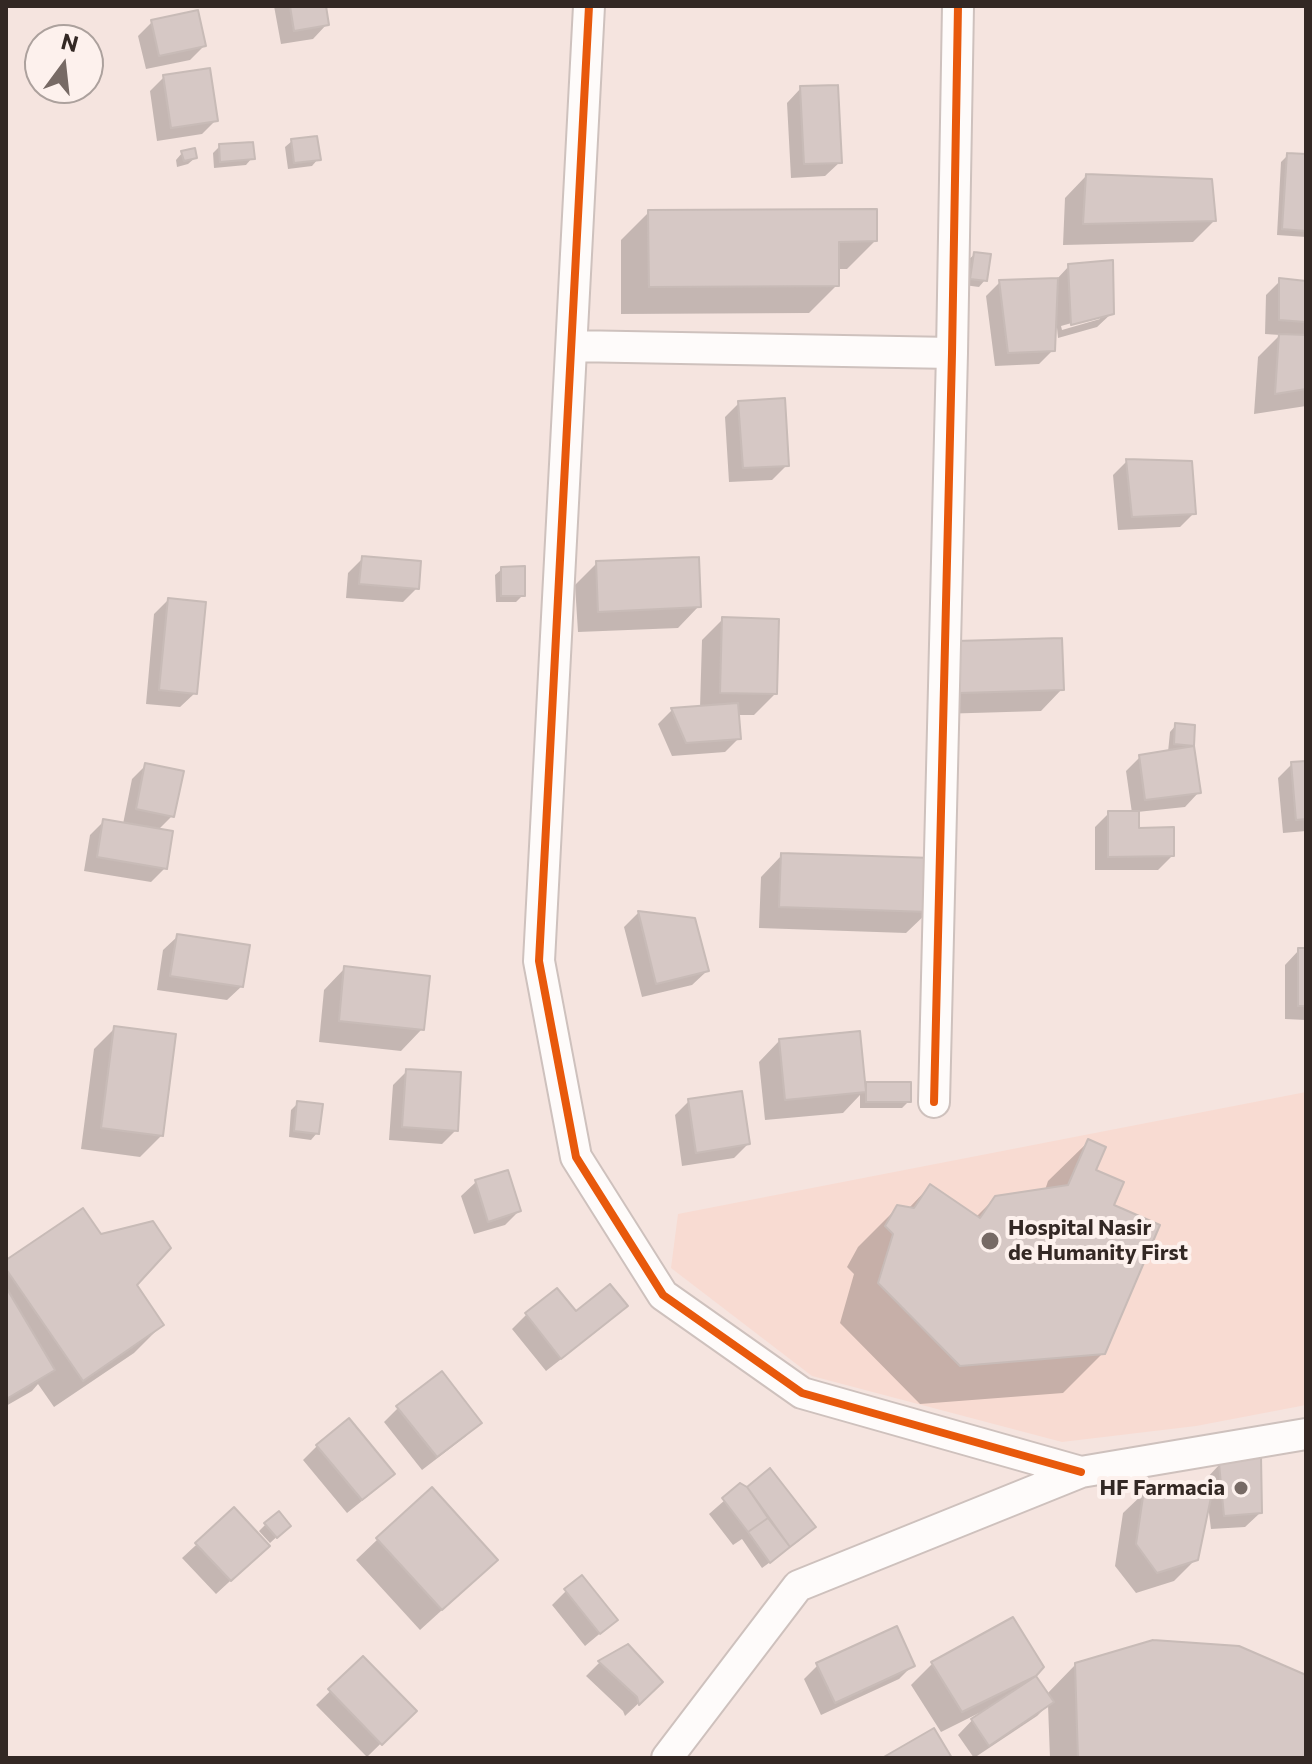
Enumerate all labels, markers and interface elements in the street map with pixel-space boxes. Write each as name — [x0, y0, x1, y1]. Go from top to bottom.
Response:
north arrow — [24, 24, 104, 104]
text: N — [58, 27, 81, 57]
place label: Hospital Nasir de Humanity First — [1008, 1215, 1188, 1266]
marker: Hospital Nasir de Humanity First — [979, 1230, 1001, 1252]
place label: HF Farmacia — [1100, 1475, 1225, 1501]
marker: HF Farmacia — [1232, 1479, 1250, 1497]

